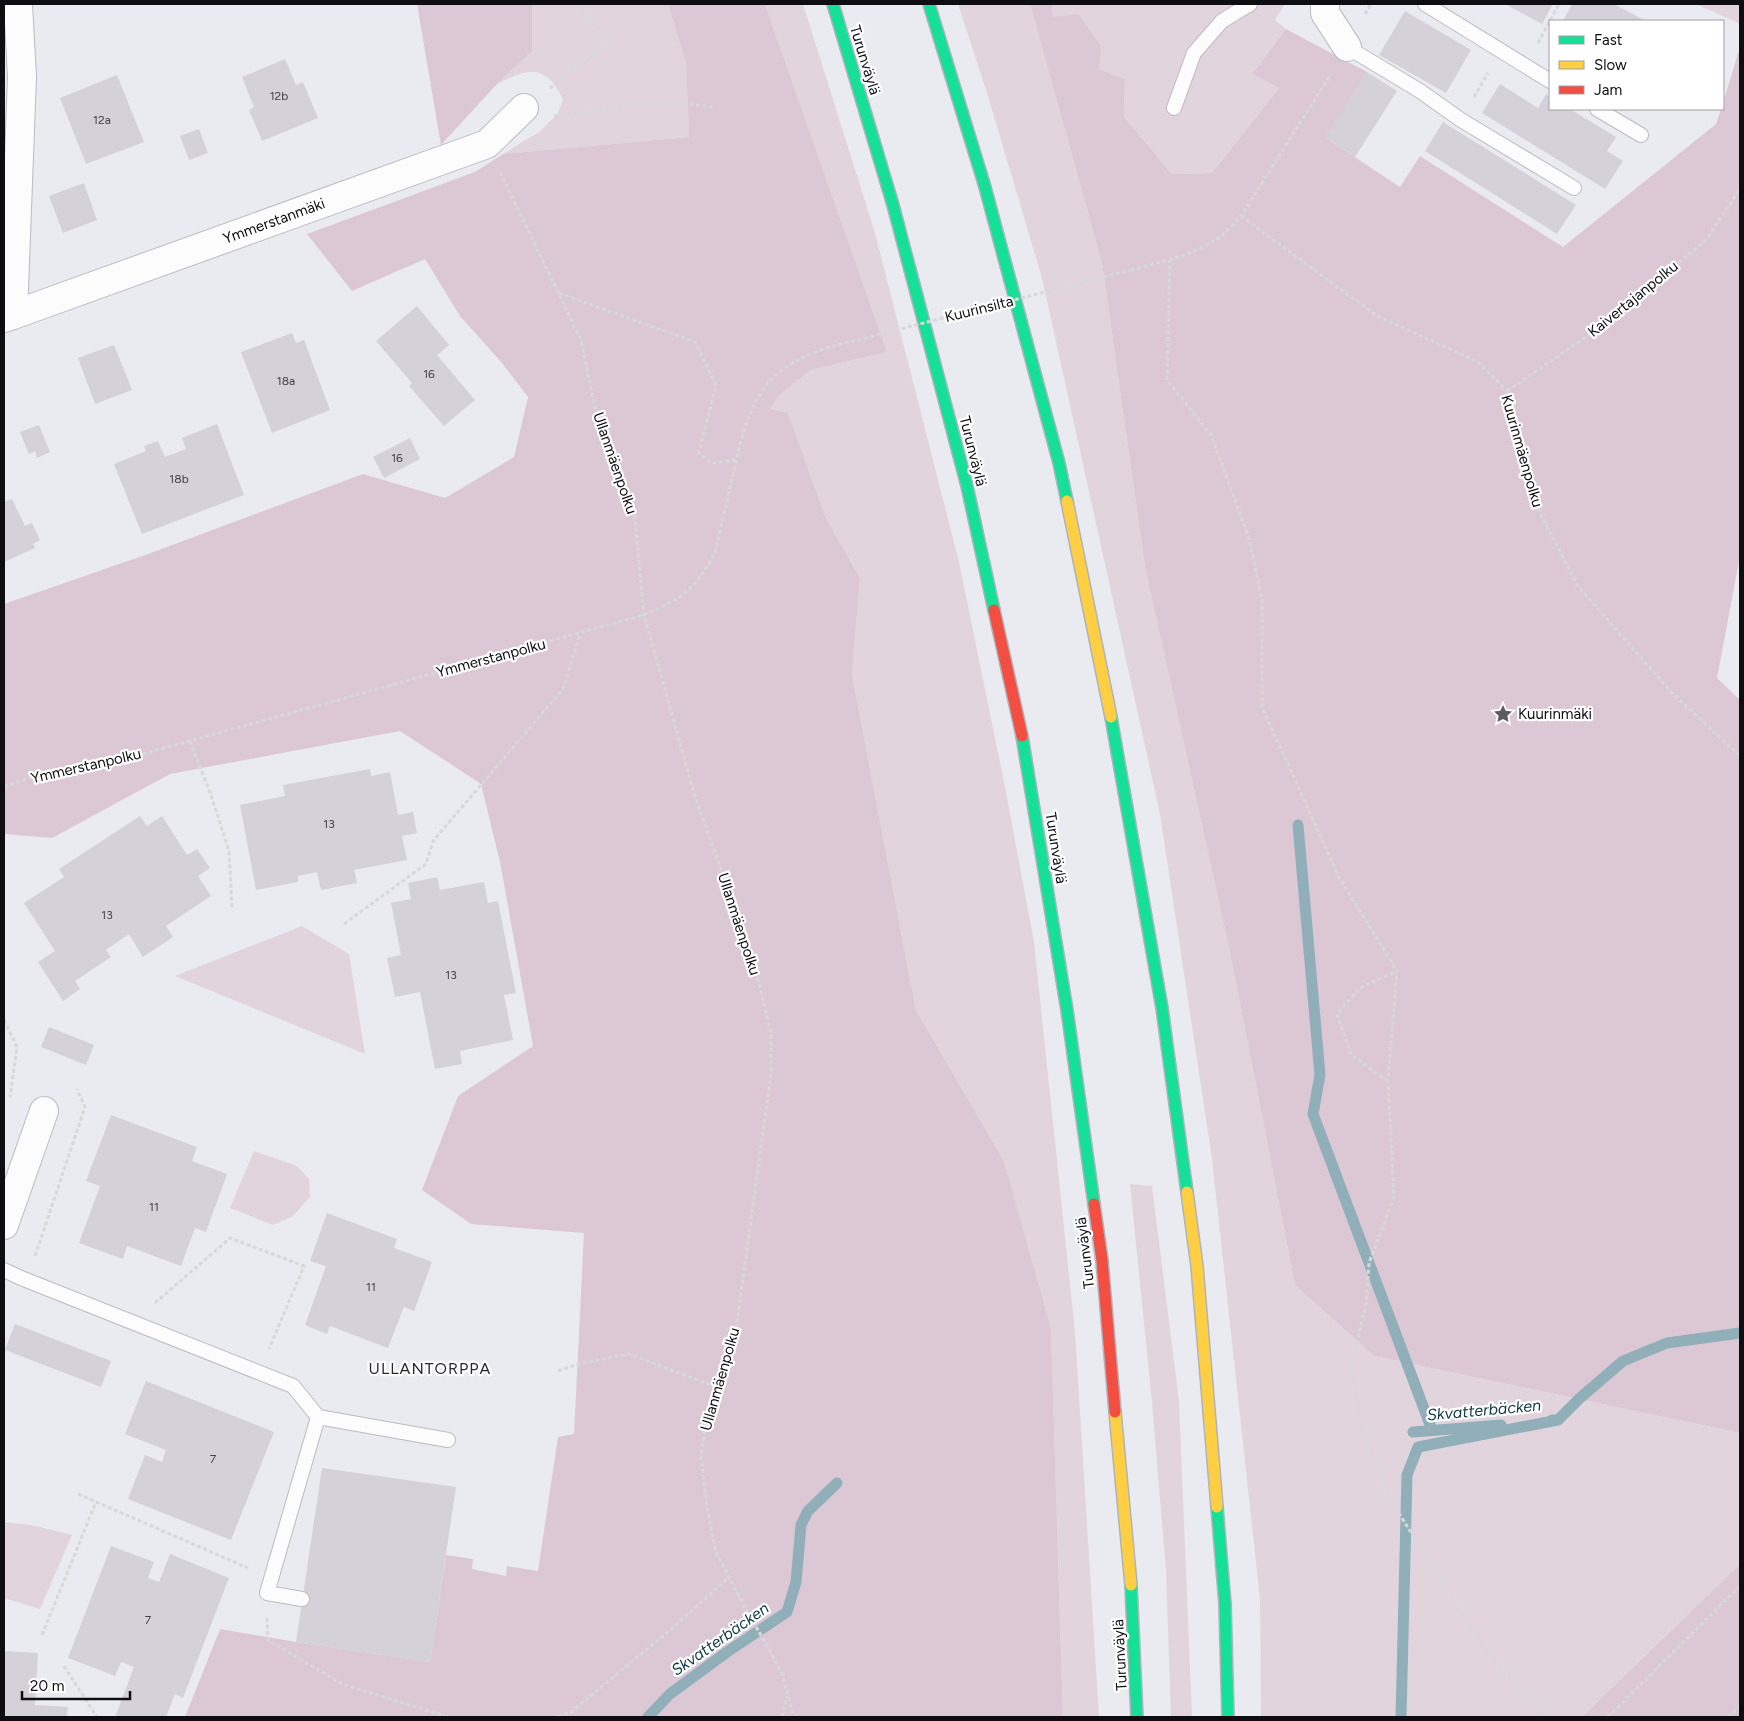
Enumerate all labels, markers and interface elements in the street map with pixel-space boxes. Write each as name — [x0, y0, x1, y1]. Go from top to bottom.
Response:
legend — [1549, 20, 1724, 110]
street label: Turunväylä — [846, 23, 884, 97]
text: Fast — [1594, 31, 1623, 49]
text: Slow — [1594, 56, 1627, 74]
text: Jam — [1594, 81, 1622, 99]
house number: 12b — [270, 89, 288, 103]
house number: 12a — [93, 113, 111, 127]
street label: Ymmerstanmäki — [221, 194, 327, 248]
street label: Kaivertajanpolku — [1584, 257, 1682, 341]
street label: Kuurinsilta — [943, 292, 1015, 326]
house number: 16 — [423, 367, 435, 381]
house number: 18a — [277, 374, 295, 388]
street label: Kuurinmäenpolku — [1497, 393, 1547, 509]
street label: Ullanmäenpolku — [589, 410, 641, 516]
street label: Turunväylä — [956, 414, 990, 488]
house number: 16 — [391, 451, 403, 465]
house number: 18b — [169, 472, 189, 486]
street label: Ymmerstanpolku — [434, 635, 548, 681]
place icon: Kuurinmäki — [1492, 703, 1514, 725]
place label: Kuurinmäki — [1518, 705, 1592, 723]
street label: Ymmerstanpolku — [29, 745, 143, 787]
street label: Turunväylä — [1041, 811, 1071, 885]
house number: 13 — [323, 817, 335, 831]
street label: Ullanmäenpolku — [714, 870, 764, 978]
house number: 13 — [101, 908, 113, 922]
house number: 13 — [445, 968, 457, 982]
house number: 11 — [149, 1200, 159, 1214]
street label: Turunväylä — [1072, 1216, 1098, 1290]
house number: 11 — [366, 1280, 376, 1294]
street label: Ullanmäenpolku — [697, 1325, 743, 1433]
district label: ULLANTORPPA — [369, 1359, 491, 1378]
water label: Skvatterbäcken — [1426, 1396, 1542, 1424]
house number: 7 — [210, 1452, 217, 1466]
water label: Skvatterbäcken — [668, 1598, 772, 1680]
house number: 7 — [145, 1613, 152, 1627]
street label: Turunväylä — [1109, 1619, 1131, 1691]
scale bar — [22, 1668, 130, 1700]
text: 20 m — [30, 1677, 64, 1695]

